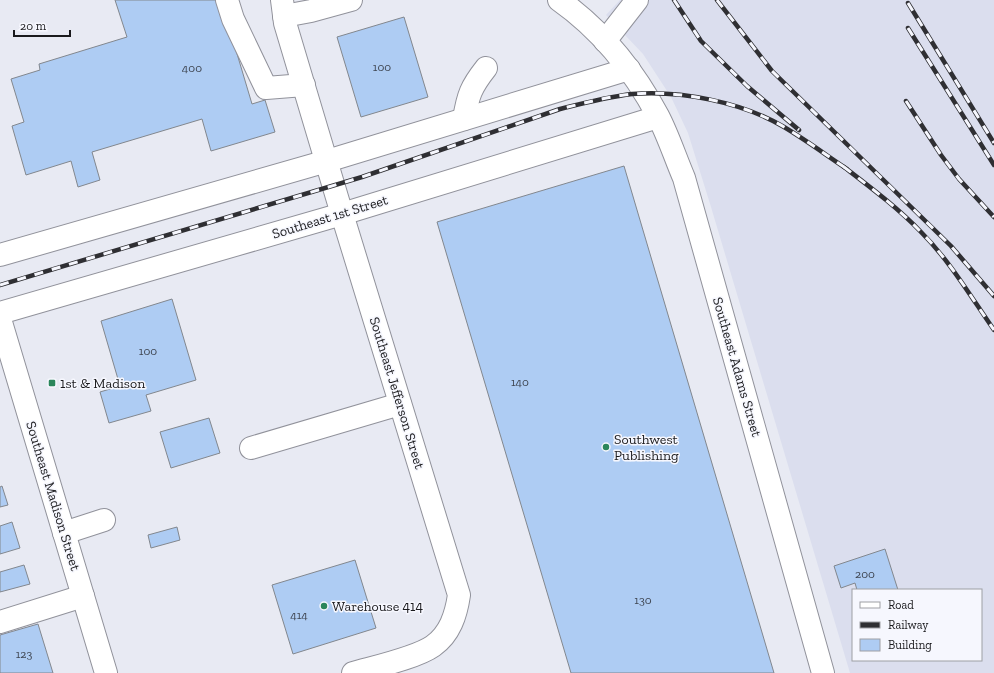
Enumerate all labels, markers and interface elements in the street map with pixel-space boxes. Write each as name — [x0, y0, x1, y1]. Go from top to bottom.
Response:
scale bar — [14, 12, 70, 38]
text: 20 m — [20, 19, 47, 33]
house number: 100 — [373, 60, 391, 74]
house number: 400 — [182, 61, 202, 75]
street label: Southeast 1st Street — [270, 191, 391, 243]
street label: Southeast Adams Street — [709, 295, 765, 440]
street label: Southeast Jefferson Street — [366, 315, 428, 472]
house number: 100 — [139, 344, 157, 358]
place label: 1st & Madison — [60, 375, 145, 392]
house number: 140 — [511, 375, 529, 389]
marker: 1st & Madison — [47, 378, 57, 388]
street label: Southeast Madison Street — [22, 419, 84, 574]
place label: Southwest Publishing — [614, 431, 679, 464]
marker: Southwest Publishing — [601, 442, 611, 452]
house number: 200 — [855, 567, 875, 581]
legend — [852, 589, 982, 661]
house number: 130 — [634, 593, 652, 607]
place label: Warehouse 414 — [332, 598, 423, 615]
text: Road — [888, 598, 914, 612]
marker: Warehouse 414 — [319, 601, 329, 611]
house number: 414 — [290, 608, 308, 622]
text: Railway — [888, 618, 929, 632]
text: Building — [888, 638, 932, 652]
house number: 123 — [16, 647, 32, 661]

